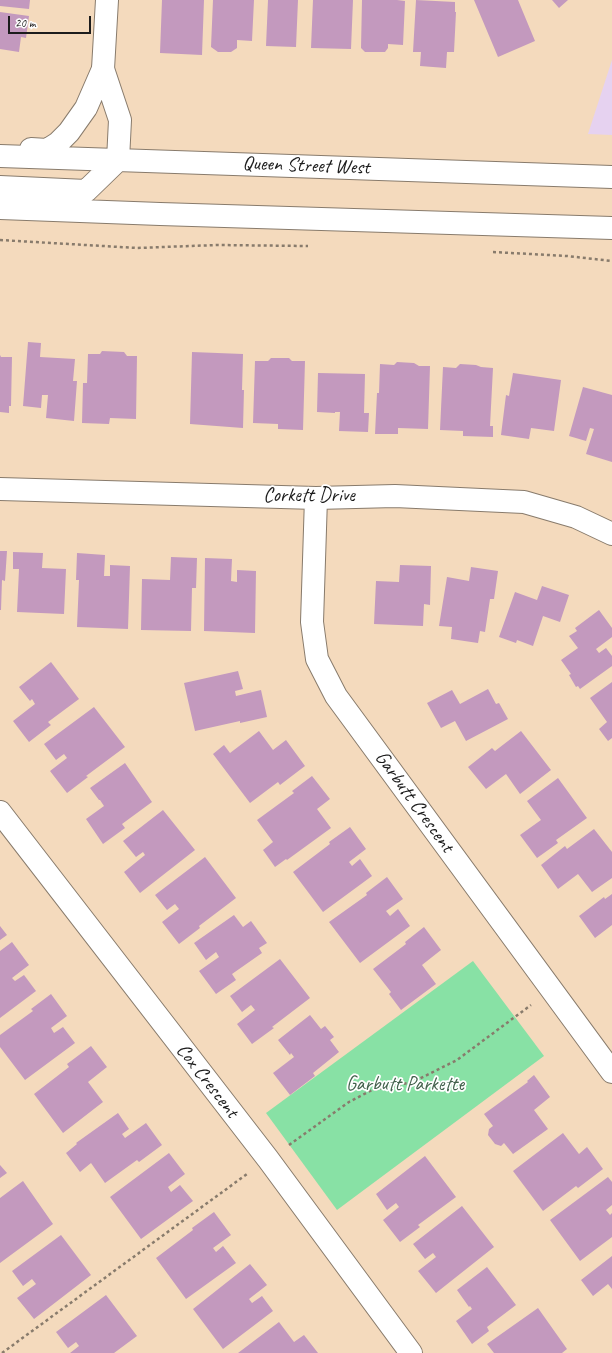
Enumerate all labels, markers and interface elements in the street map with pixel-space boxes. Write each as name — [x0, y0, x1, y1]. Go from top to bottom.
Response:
scale bar — [10, 8, 93, 34]
text: 20 m — [15, 15, 35, 31]
street label: Queen Street West — [242, 152, 370, 180]
street label: Corkett Drive — [263, 484, 355, 508]
street label: Garbutt Crescent — [369, 747, 459, 857]
street label: Cox Crescent — [171, 1039, 243, 1123]
park label: Garbutt Parkette — [346, 1073, 464, 1097]

